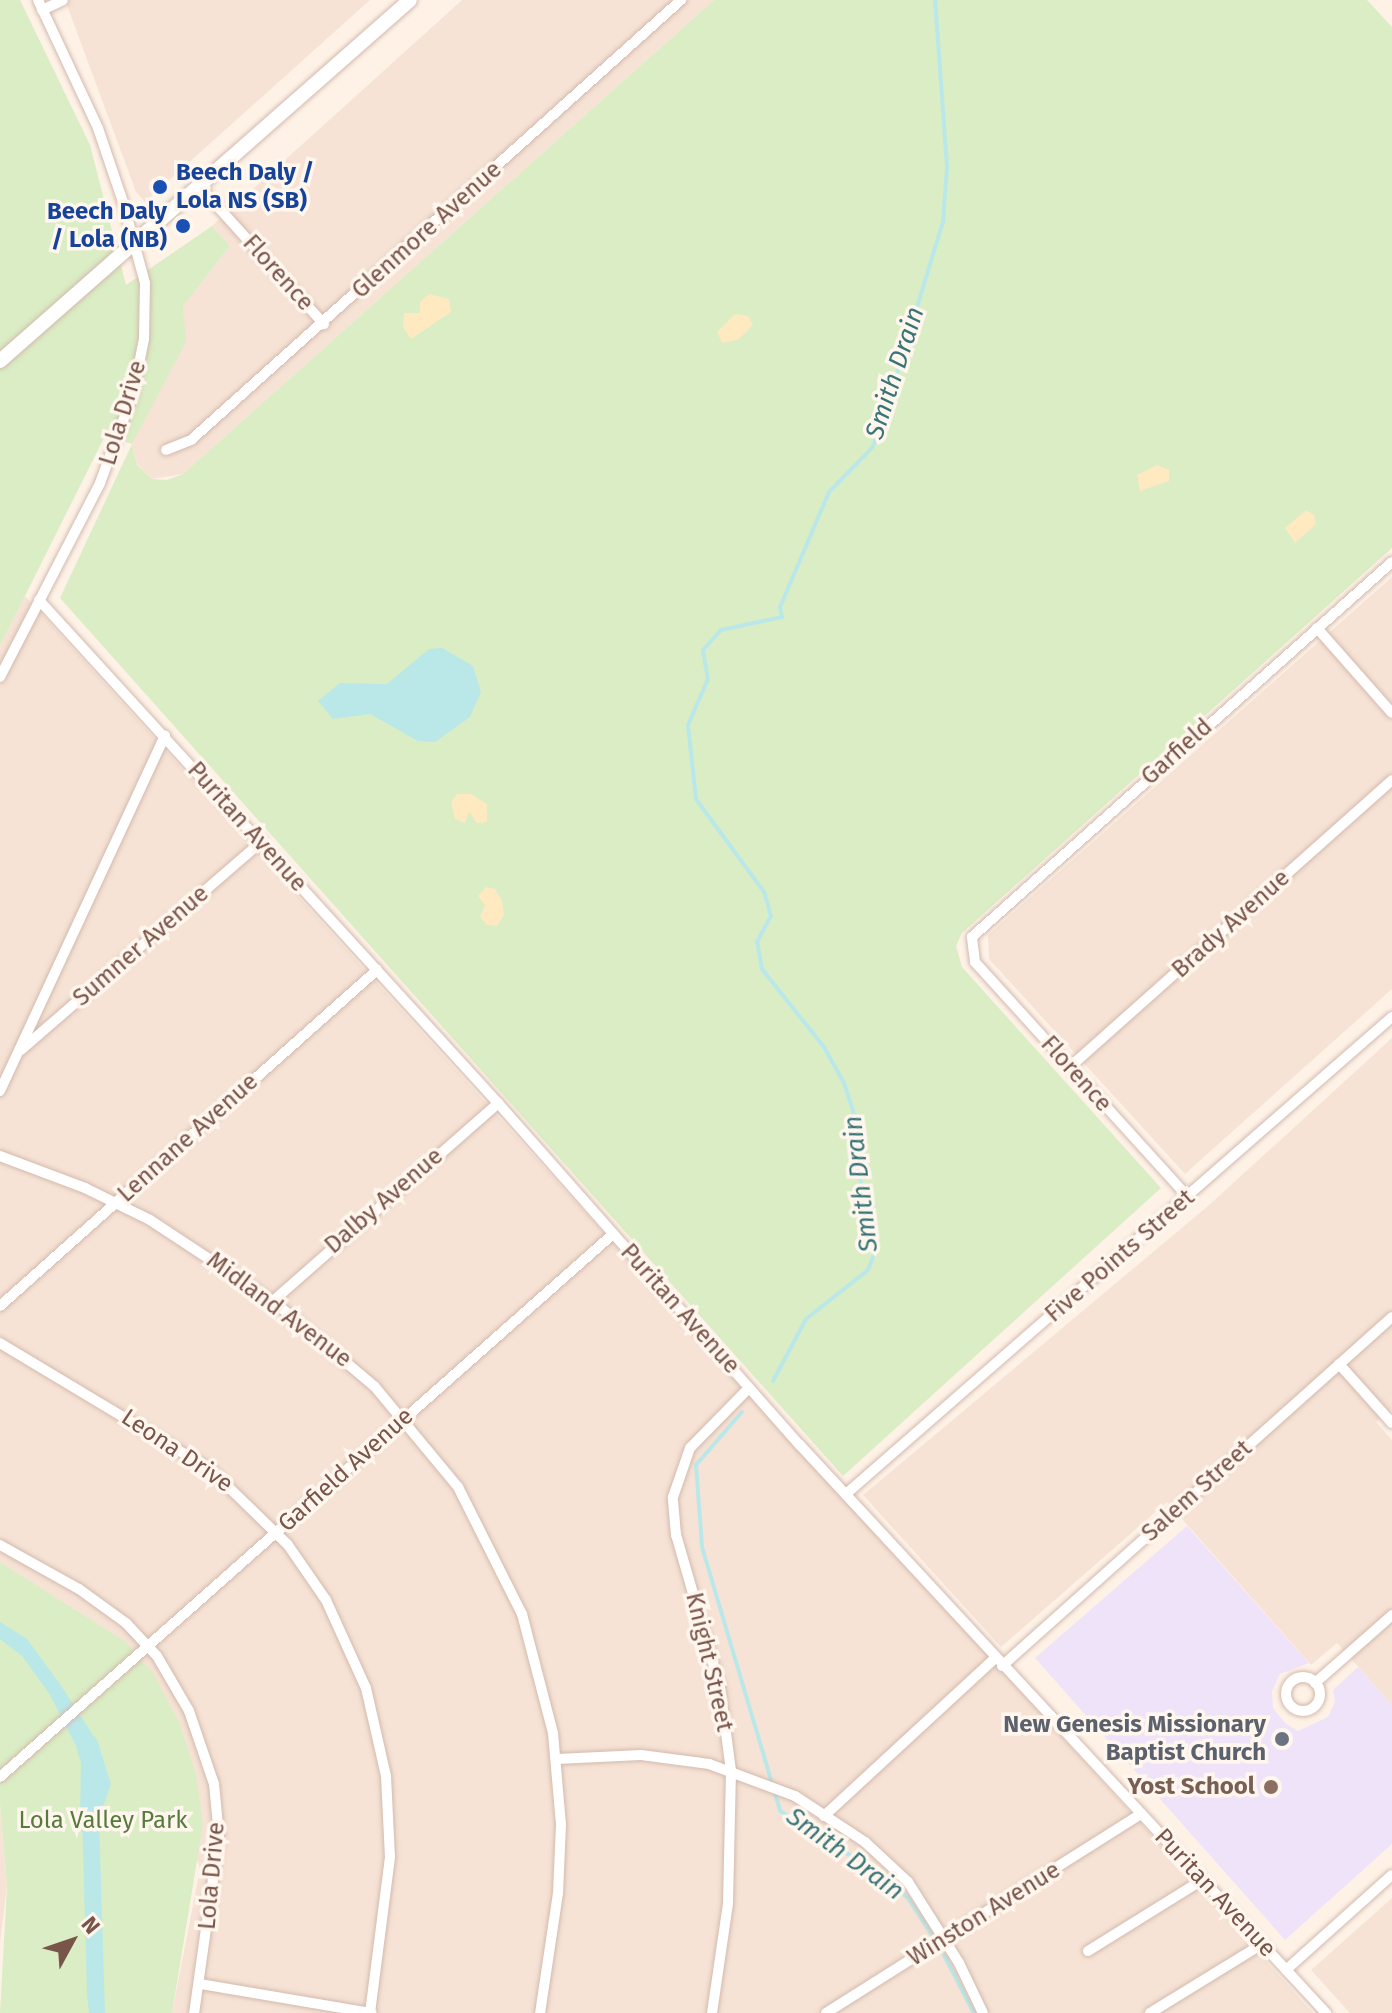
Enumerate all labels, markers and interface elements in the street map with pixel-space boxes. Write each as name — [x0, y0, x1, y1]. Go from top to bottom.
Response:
street label: Glenmore Avenue — [346, 155, 508, 305]
place label: Beech Daly / Lola NS (SB) — [176, 159, 314, 215]
marker: Beech Daly / Lola NS (SB) — [151, 178, 169, 196]
place label: Beech Daly / Lola (NB) — [47, 198, 167, 254]
marker: Beech Daly / Lola (NB) — [174, 217, 192, 235]
street label: Florence — [236, 229, 320, 317]
water label: Smith Drain — [859, 303, 931, 443]
street label: Lola Drive — [93, 357, 153, 469]
street label: Garfield — [1136, 713, 1218, 791]
street label: Puritan Avenue — [181, 756, 313, 898]
street label: Brady Avenue — [1166, 864, 1296, 984]
street label: Sumner Avenue — [67, 879, 215, 1013]
street label: Florence — [1034, 1030, 1118, 1118]
street label: Lennane Avenue — [112, 1067, 264, 1209]
water label: Smith Drain — [837, 1114, 885, 1254]
street label: Dalby Avenue — [319, 1142, 449, 1260]
street label: Five Points Street — [1040, 1183, 1200, 1329]
street label: Puritan Avenue — [614, 1238, 746, 1380]
street label: Midland Avenue — [201, 1246, 357, 1374]
street label: Garfield Avenue — [273, 1402, 419, 1538]
street label: Leona Drive — [116, 1403, 238, 1499]
street label: Salem Street — [1136, 1434, 1258, 1548]
street label: Knight Street — [679, 1590, 739, 1734]
place label: New Genesis Missionary Baptist Church — [1003, 1711, 1266, 1767]
marker: New Genesis Missionary Baptist Church — [1273, 1730, 1291, 1748]
place label: Yost School — [1128, 1773, 1255, 1801]
marker: Yost School — [1262, 1778, 1280, 1796]
water label: Smith Drain — [780, 1801, 910, 1907]
park label: Lola Valley Park — [18, 1807, 188, 1835]
street label: Lola Drive — [193, 1821, 231, 1931]
street label: Puritan Avenue — [1148, 1823, 1282, 1963]
street label: Winston Avenue — [902, 1856, 1066, 1972]
north arrow — [32, 1901, 112, 1981]
text: N — [76, 1911, 106, 1940]

